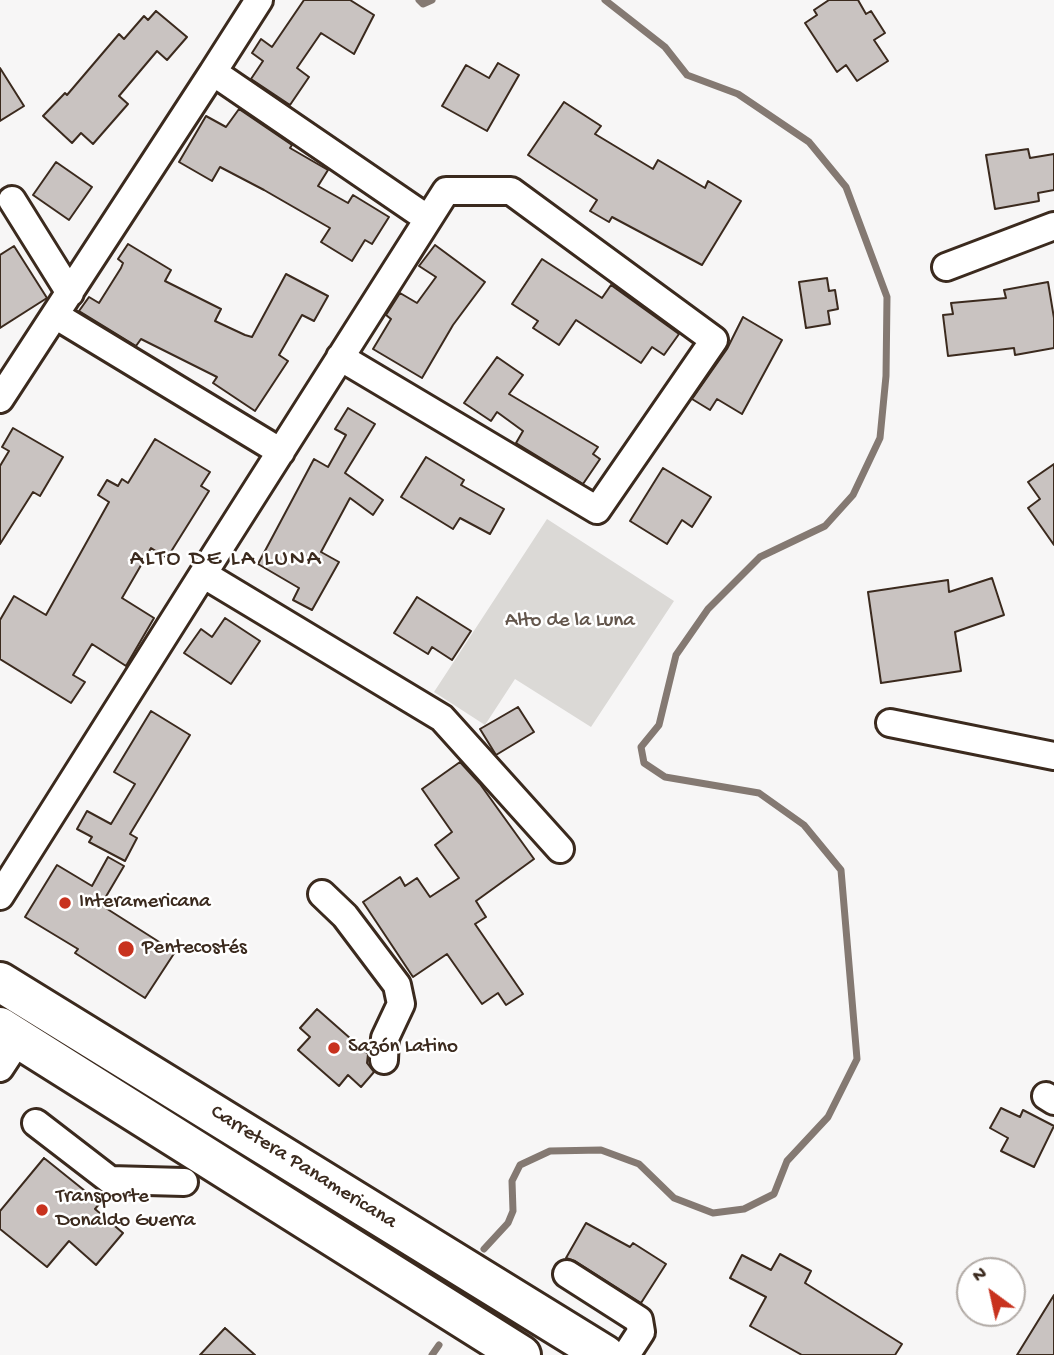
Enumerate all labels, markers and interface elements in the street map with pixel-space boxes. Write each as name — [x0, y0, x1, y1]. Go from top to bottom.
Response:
district label: ALTO DE LA LUNA — [132, 546, 320, 574]
park label: Alto de la Luna — [505, 609, 635, 635]
place label: Interamericana — [79, 890, 211, 916]
marker: Interamericana — [57, 895, 73, 911]
place label: Pentecostés — [142, 936, 247, 962]
marker: Pentecostés — [116, 939, 136, 959]
place label: Sazón Latino — [348, 1035, 458, 1061]
marker: Sazón Latino — [326, 1040, 342, 1056]
street label: Carretera Panamericana — [205, 1100, 401, 1236]
place label: Transporte Donaldo Guerra — [56, 1185, 195, 1235]
marker: Transporte Donaldo Guerra — [34, 1202, 50, 1218]
north arrow — [956, 1257, 1026, 1327]
text: N — [969, 1263, 992, 1289]

